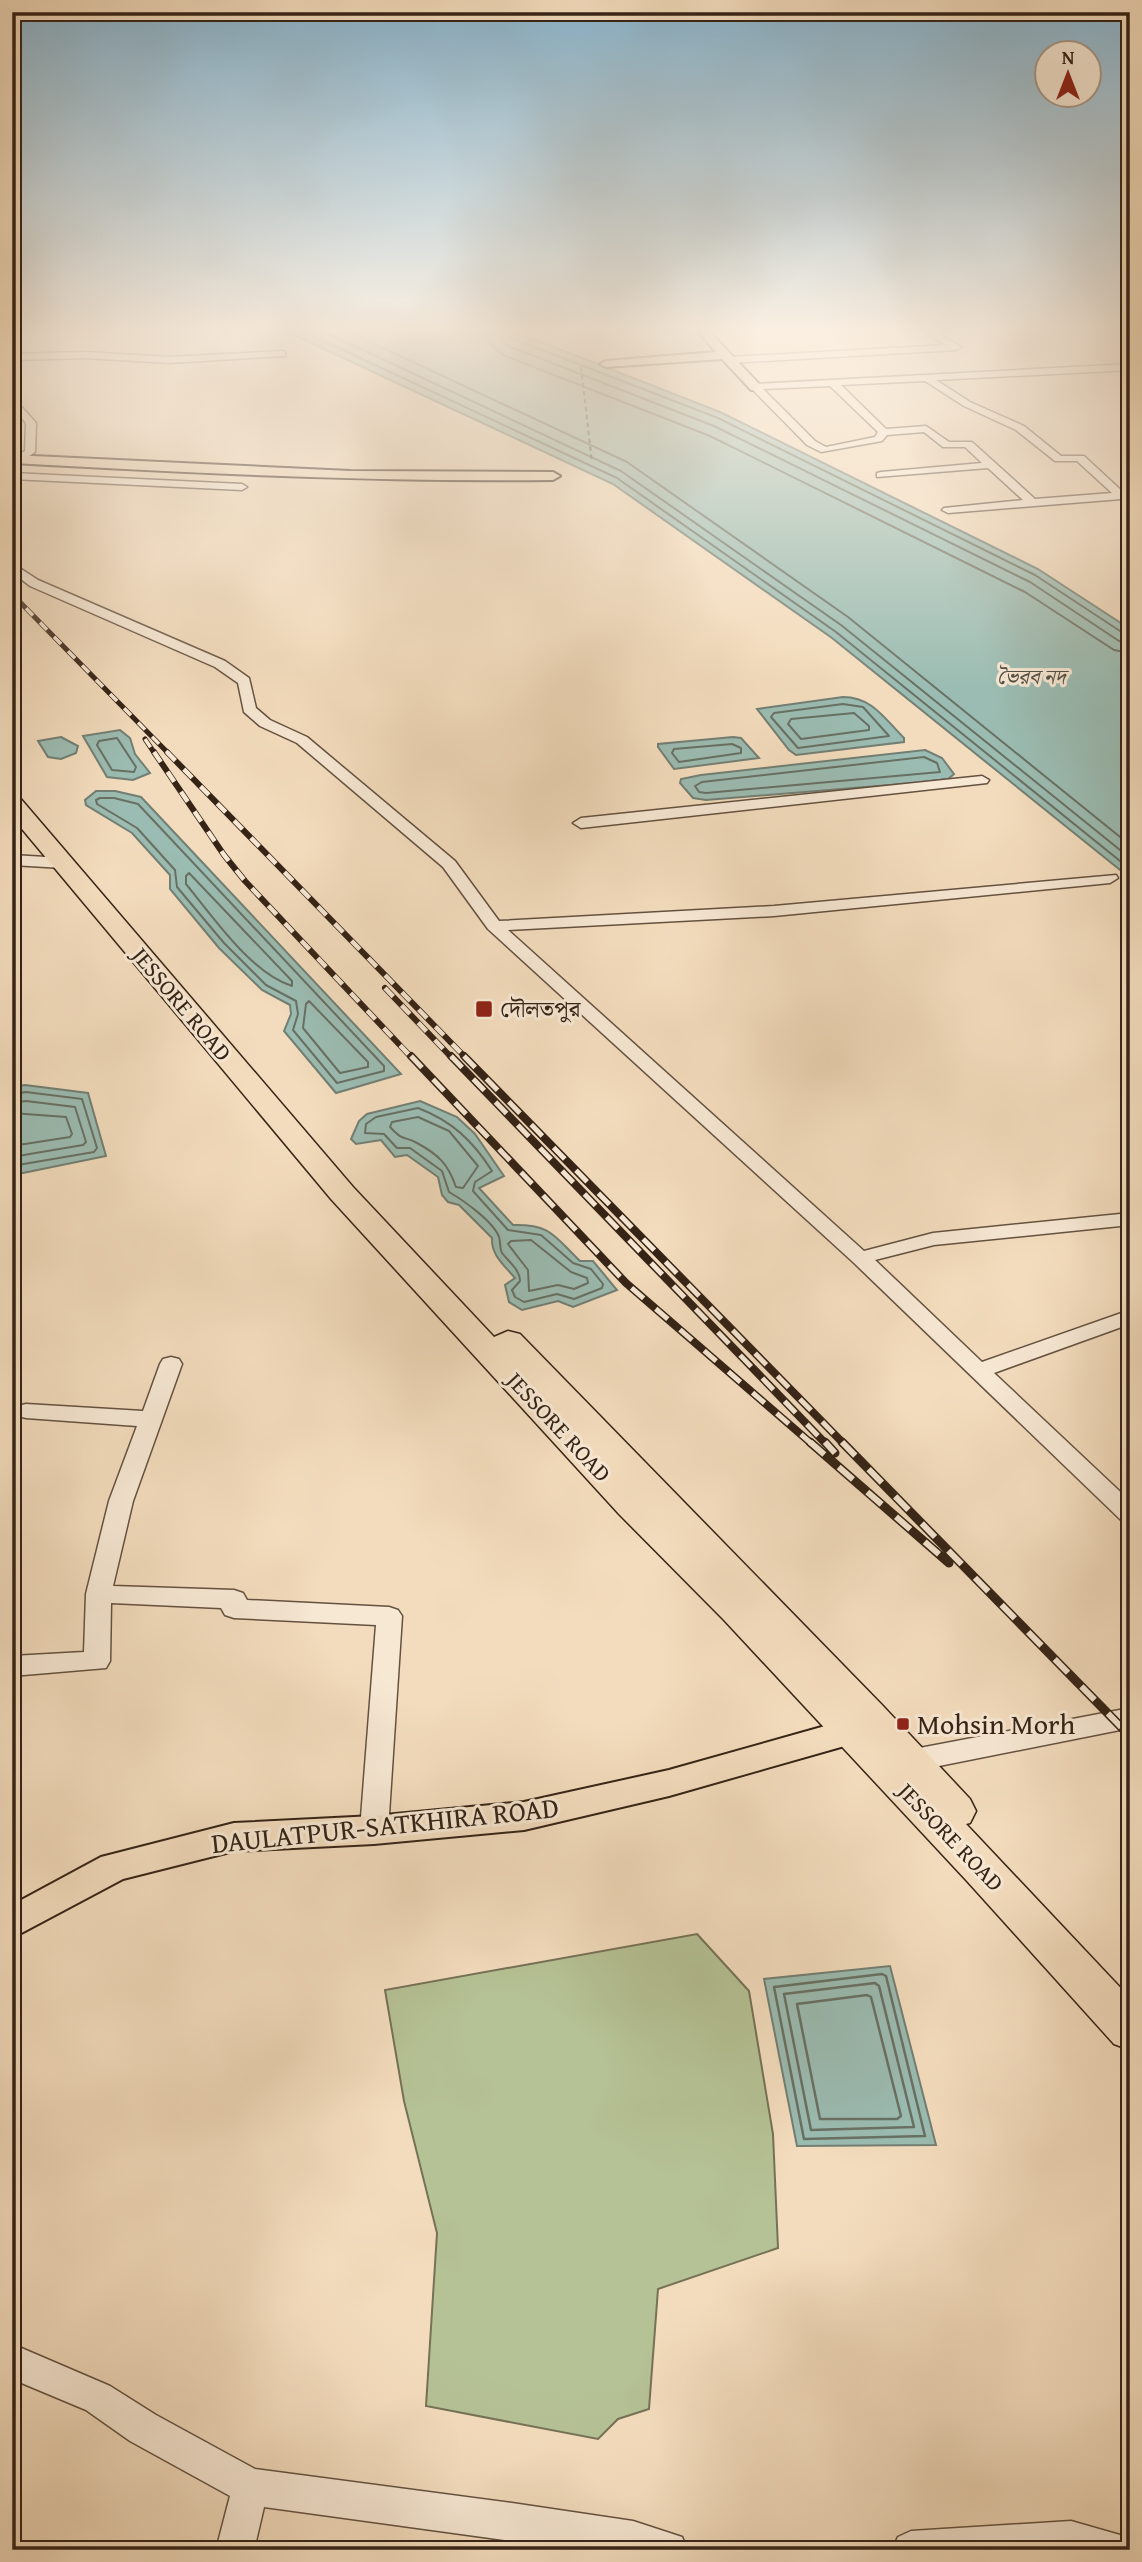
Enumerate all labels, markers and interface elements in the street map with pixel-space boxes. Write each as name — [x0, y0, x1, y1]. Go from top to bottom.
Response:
north arrow — [1034, 38, 1104, 108]
text: N — [1062, 43, 1075, 71]
water label: ভৈরব নদ — [997, 661, 1070, 692]
street label: JESSORE ROAD — [123, 937, 240, 1068]
place label: দৌলতপুর — [500, 992, 582, 1025]
marker: দৌলতপুর — [474, 999, 494, 1019]
street label: JESSORE ROAD — [498, 1362, 619, 1489]
place label: Mohsin Morh — [917, 1703, 1076, 1744]
marker: Mohsin Morh — [895, 1716, 911, 1732]
street label: JESSORE ROAD — [889, 1773, 1012, 1898]
street label: DAULATPUR-SATKHIRA ROAD — [209, 1786, 561, 1863]

